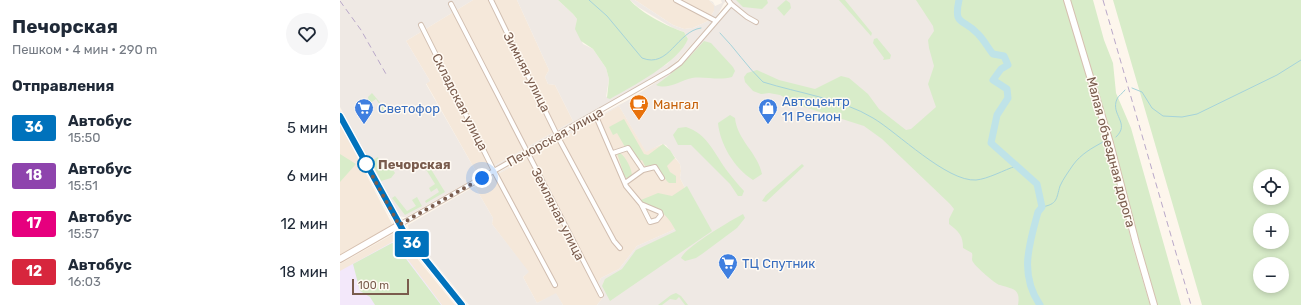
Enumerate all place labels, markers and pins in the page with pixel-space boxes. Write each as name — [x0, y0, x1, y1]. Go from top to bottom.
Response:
cafe icon: Мангал — [628, 93, 650, 121]
place label: Автоцентр 11 Регион — [782, 94, 850, 124]
supermarket icon: Светофор — [353, 97, 375, 125]
place label: Мангал — [653, 97, 699, 112]
shop icon: Автоцентр 11 Регион — [757, 97, 779, 125]
place label: Светофор — [378, 101, 440, 116]
marker: Печорская — [357, 155, 375, 173]
place label: Печорская — [378, 157, 451, 172]
supermarket icon: ТЦ Спутник — [717, 252, 739, 280]
place label: ТЦ Спутник — [742, 256, 815, 271]

